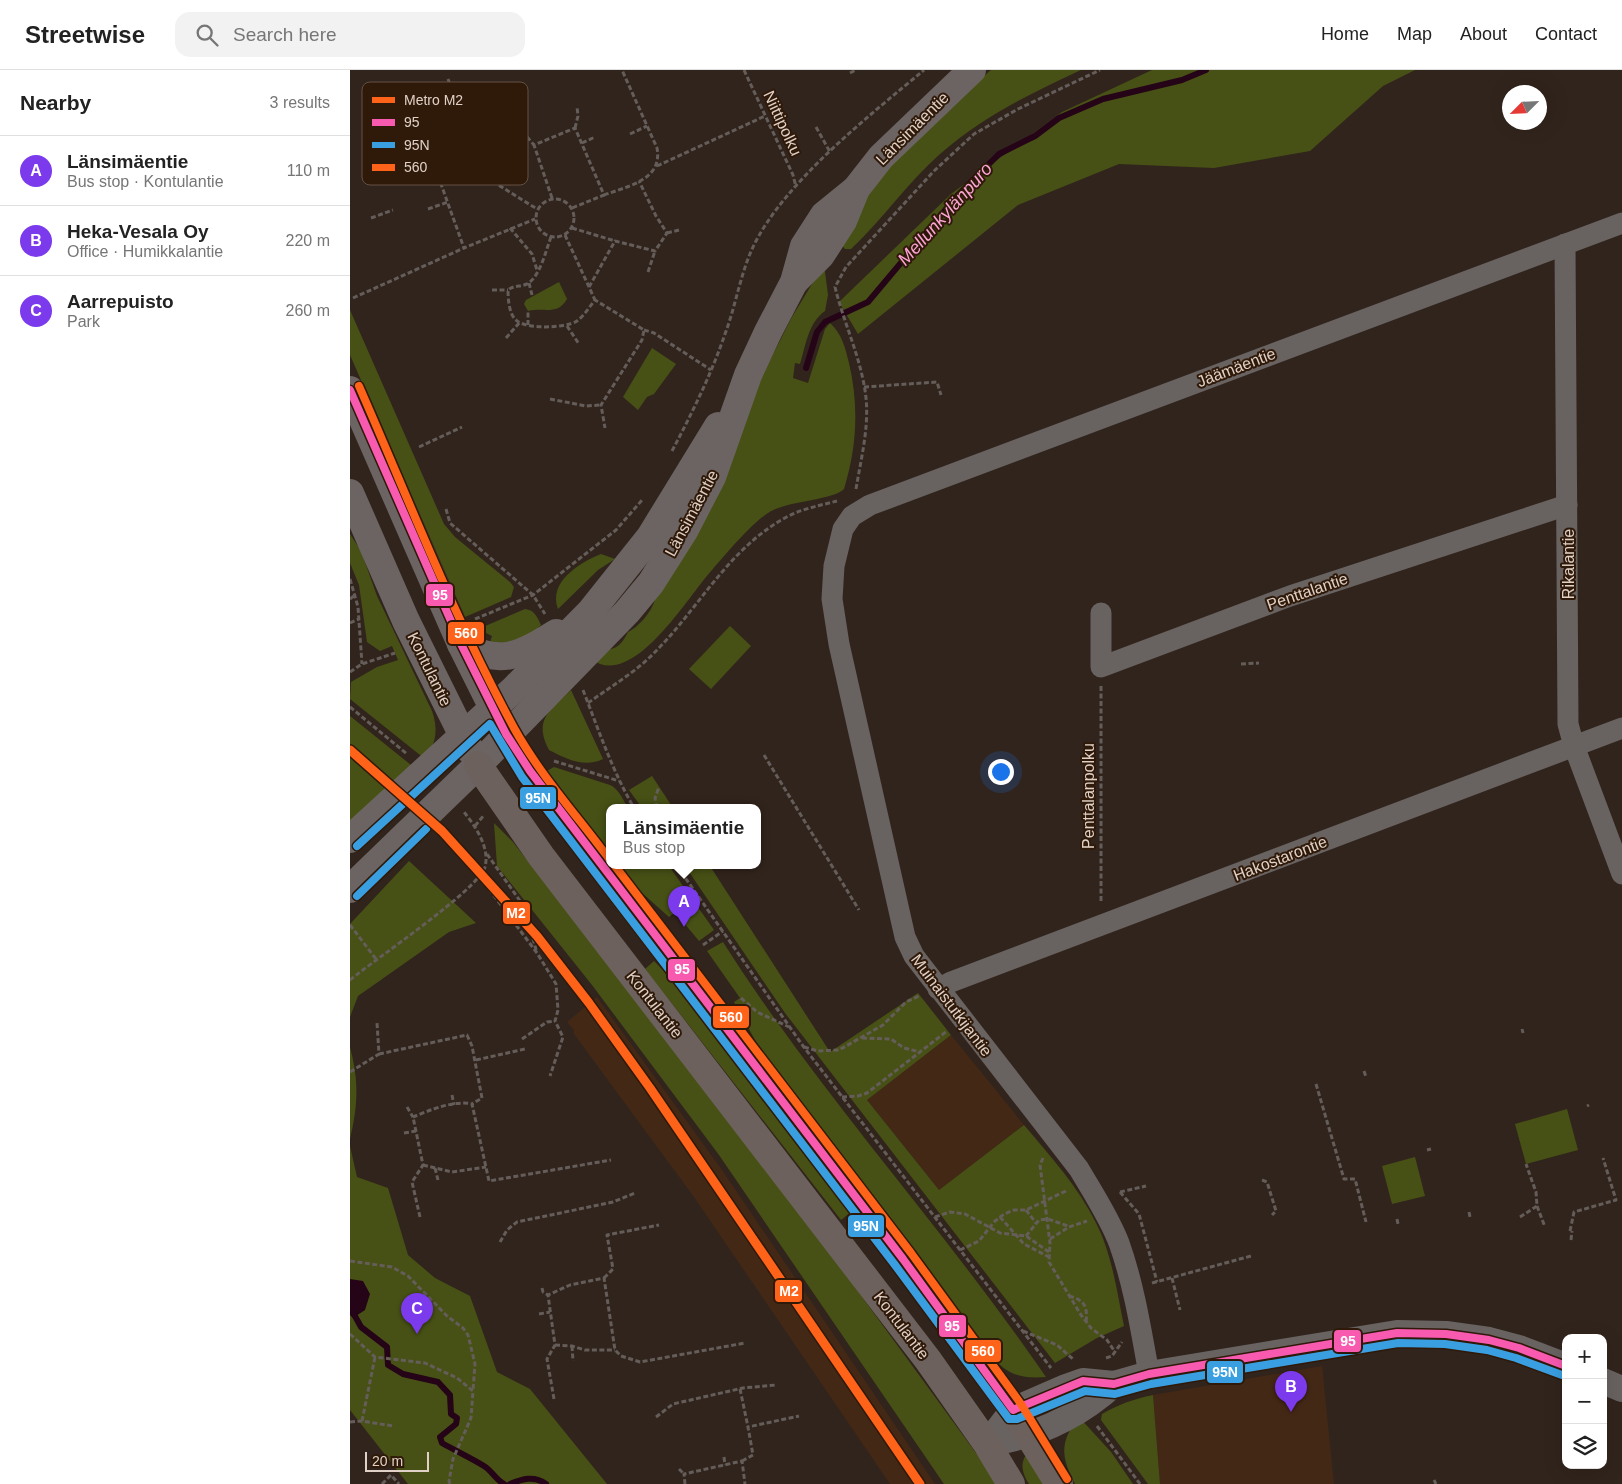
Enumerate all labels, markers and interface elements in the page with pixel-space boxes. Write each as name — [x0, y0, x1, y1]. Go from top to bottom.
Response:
search box — [175, 12, 525, 57]
text: Streetwise — [25, 21, 145, 48]
icon: search — [193, 21, 221, 49]
text: Search here — [233, 24, 337, 45]
text: Home — [1321, 24, 1369, 44]
text: Map — [1397, 24, 1432, 44]
text: About — [1460, 24, 1507, 44]
text: Contact — [1535, 24, 1597, 44]
legend — [362, 82, 528, 185]
north arrow — [1502, 85, 1547, 130]
street label: Niittipolku — [760, 88, 805, 158]
street label: Länsimäentie — [873, 89, 952, 168]
text: Nearby — [20, 91, 91, 114]
text: Metro M2 — [404, 92, 463, 108]
text: 3 results — [270, 94, 330, 111]
text: 95 — [404, 114, 420, 130]
text: 95N — [404, 137, 430, 153]
text: Länsimäentie — [67, 151, 188, 172]
text: 560 — [404, 159, 428, 175]
water label: Mellunkylänpuro — [894, 159, 996, 269]
text: A — [30, 162, 42, 179]
text: 110 m — [287, 162, 330, 179]
text: Bus stop · Kontulantie — [67, 173, 224, 190]
text: Heka-Vesala Oy — [67, 221, 209, 242]
text: B — [30, 232, 42, 249]
text: 220 m — [286, 232, 330, 249]
text: Office · Humikkalantie — [67, 243, 223, 260]
text: Aarrepuisto — [67, 291, 174, 312]
text: C — [30, 302, 42, 319]
text: 260 m — [286, 302, 330, 319]
text: Park — [67, 313, 100, 330]
street label: Jäämäentie — [1195, 345, 1278, 390]
street label: Länsimäentie — [662, 467, 721, 559]
street label: Rikalantie — [1560, 529, 1577, 599]
street label: Penttalantie — [1264, 570, 1350, 613]
line badge: 95 — [425, 583, 454, 607]
text: 95 — [432, 587, 448, 603]
line badge: 560 — [447, 621, 485, 645]
text: 560 — [454, 625, 478, 641]
street label: Kontulantie — [404, 630, 455, 709]
street label: Penttalanpolku — [1080, 743, 1097, 849]
your location — [988, 759, 1014, 785]
line badge: 95N — [519, 786, 557, 810]
text: 95N — [525, 790, 551, 806]
popup — [606, 804, 761, 869]
text: Länsimäentie — [623, 817, 744, 838]
street label: Hakostarontie — [1231, 833, 1329, 884]
text: Bus stop — [623, 839, 685, 856]
pin: A — [668, 886, 700, 927]
line badge: M2 — [502, 901, 531, 925]
text: M2 — [506, 905, 526, 921]
street label: Muinaistutkijantie — [908, 951, 995, 1060]
line badge: 95 — [667, 958, 696, 982]
text: 95 — [674, 961, 690, 977]
street label: Kontulantie — [623, 968, 686, 1041]
line badge: 560 — [712, 1005, 750, 1029]
text: 560 — [719, 1009, 743, 1025]
line badge: 95N — [847, 1214, 885, 1238]
text: 95N — [853, 1218, 879, 1234]
line badge: M2 — [774, 1279, 803, 1303]
text: M2 — [779, 1283, 799, 1299]
street label: Kontulantie — [871, 1288, 933, 1362]
pin: C — [401, 1293, 433, 1334]
line badge: 95 — [938, 1314, 967, 1338]
text: 95 — [944, 1318, 960, 1334]
line badge: 95 — [1333, 1329, 1362, 1353]
text: 95 — [1340, 1333, 1356, 1349]
map controls — [1562, 1334, 1607, 1469]
button: + — [1562, 1334, 1607, 1379]
line badge: 560 — [964, 1339, 1002, 1363]
text: 560 — [971, 1343, 995, 1359]
line badge: 95N — [1206, 1360, 1244, 1384]
text: 95N — [1212, 1364, 1238, 1380]
pin: B — [1275, 1371, 1307, 1412]
button: − — [1562, 1379, 1607, 1424]
button: layers — [1562, 1424, 1607, 1469]
scale bar — [365, 1449, 429, 1472]
text: 20 m — [372, 1453, 403, 1469]

